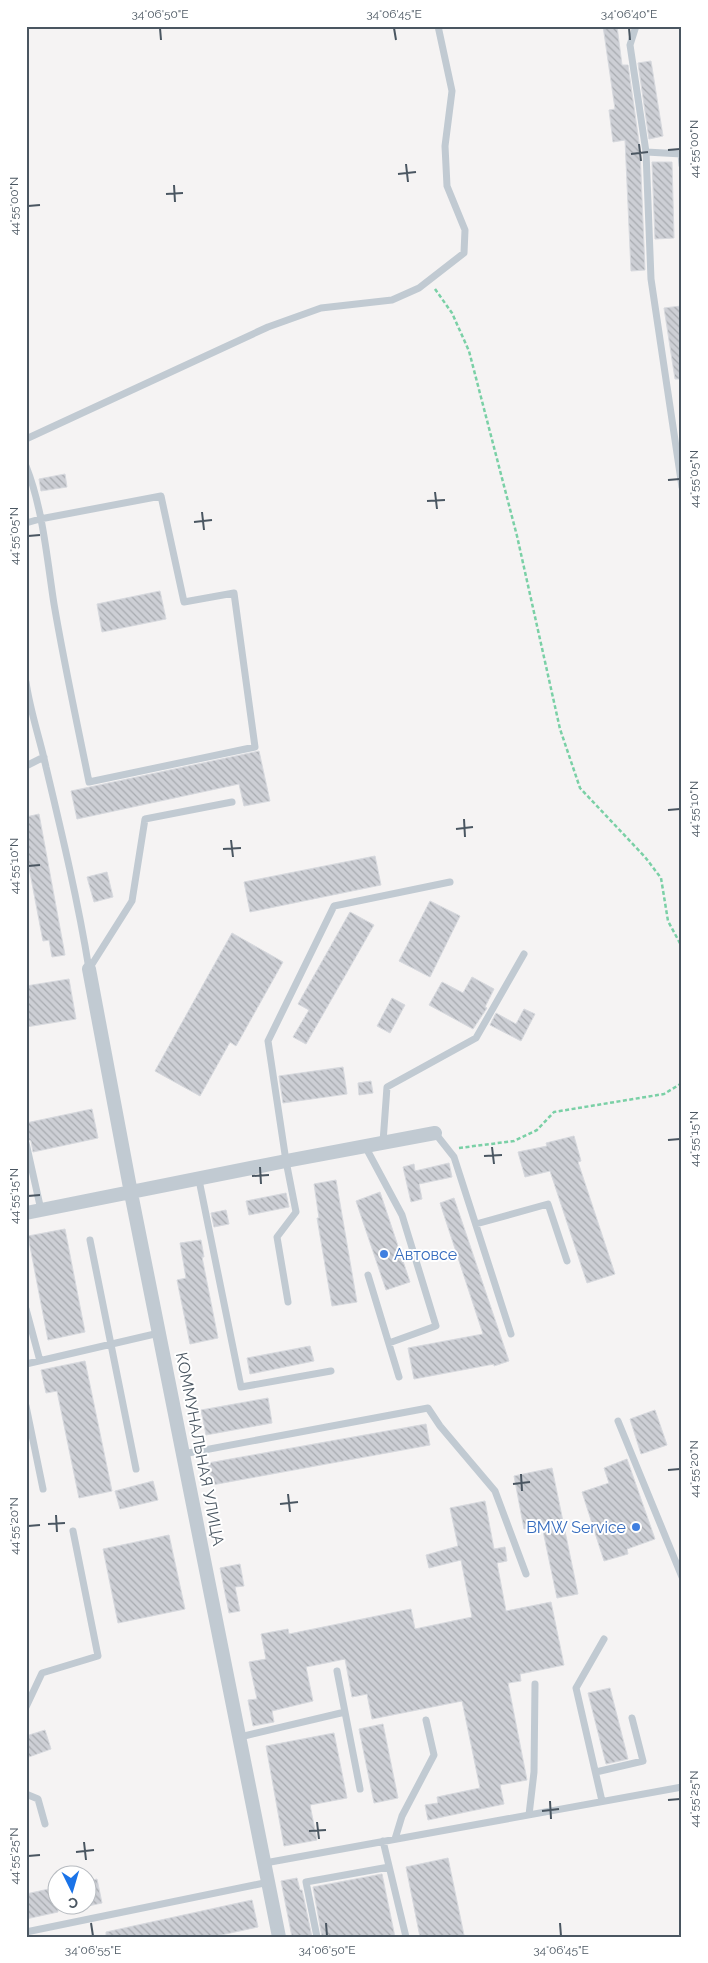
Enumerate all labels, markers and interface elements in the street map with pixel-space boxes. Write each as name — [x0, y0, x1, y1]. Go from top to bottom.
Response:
text: 34°06'50"E — [131, 7, 189, 21]
text: 34°06'45"E — [366, 7, 422, 21]
text: 34°06'40"E — [601, 7, 657, 21]
text: 44°55'00"N — [687, 120, 701, 178]
text: 44°55'00"N — [7, 177, 21, 235]
text: 44°55'05"N — [687, 450, 701, 508]
text: 44°55'05"N — [7, 507, 21, 565]
text: 44°55'10"N — [687, 781, 701, 837]
text: 44°55'10"N — [7, 838, 21, 894]
text: 44°55'15"N — [687, 1111, 701, 1167]
text: 44°55'15"N — [7, 1168, 21, 1224]
place label: Автовсе — [394, 1245, 457, 1264]
marker: Автовсе — [378, 1248, 390, 1260]
street label: КОММУНАЛЬНАЯ УЛИЦА — [172, 1351, 228, 1547]
text: 44°55'20"N — [687, 1440, 701, 1498]
text: 44°55'20"N — [7, 1497, 21, 1555]
place label: BMW Service — [526, 1518, 626, 1537]
marker: BMW Service — [630, 1521, 642, 1533]
text: 44°55'25"N — [687, 1771, 701, 1827]
text: 44°55'25"N — [7, 1828, 21, 1884]
north arrow — [48, 1866, 98, 1916]
text: С — [67, 1895, 79, 1911]
text: 34°06'55"E — [65, 1943, 121, 1957]
text: 34°06'50"E — [298, 1943, 356, 1957]
text: 34°06'45"E — [533, 1943, 589, 1957]

